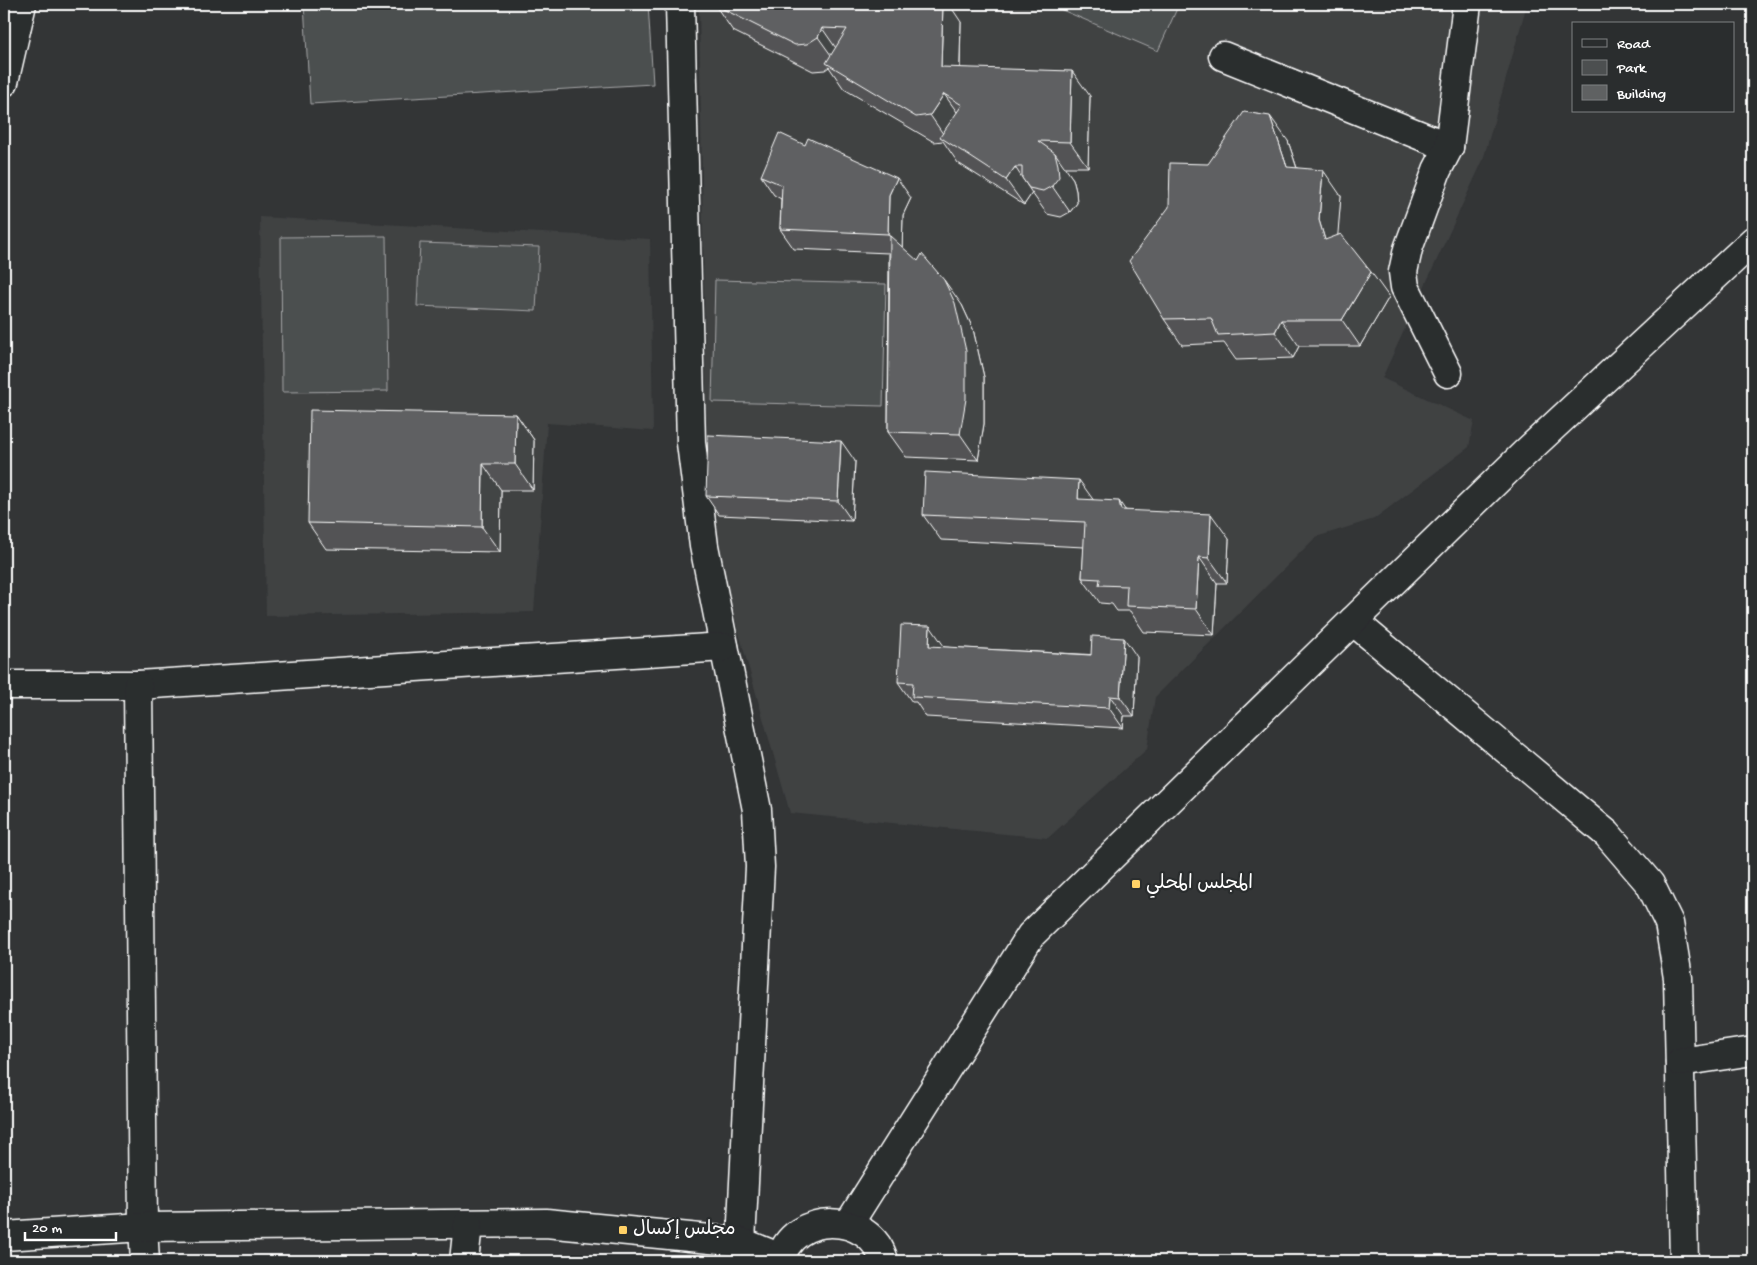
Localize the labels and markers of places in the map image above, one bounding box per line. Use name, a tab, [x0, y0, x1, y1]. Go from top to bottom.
place label: المجلس المحلي	[1146, 873, 1253, 898]
marker: المجلس المحلي	[1130, 878, 1142, 890]
place label: مجلس إكسال	[633, 1219, 736, 1242]
marker: مجلس إكسال	[617, 1224, 629, 1236]

